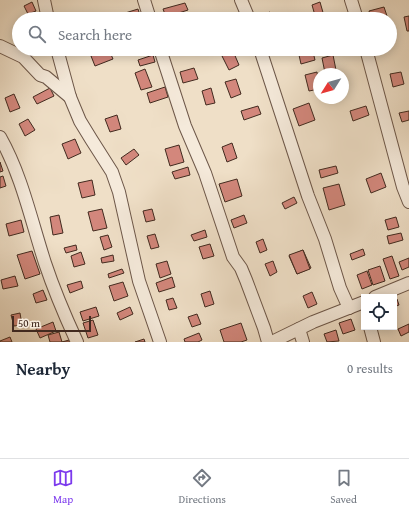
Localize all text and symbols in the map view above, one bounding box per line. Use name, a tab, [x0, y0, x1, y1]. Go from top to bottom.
search box	[12, 12, 397, 56]
icon: search	[26, 23, 48, 45]
text: Search here	[58, 24, 132, 45]
north arrow	[313, 68, 349, 104]
map controls	[361, 294, 397, 330]
button: locate	[361, 294, 397, 330]
scale bar	[12, 314, 91, 333]
text: 50 m	[18, 315, 40, 331]
text: Nearby	[16, 356, 70, 381]
text: 0 results	[347, 359, 393, 378]
tab: Map	[52, 467, 74, 507]
tab: Directions	[179, 467, 226, 507]
tab: Saved	[330, 467, 357, 507]

